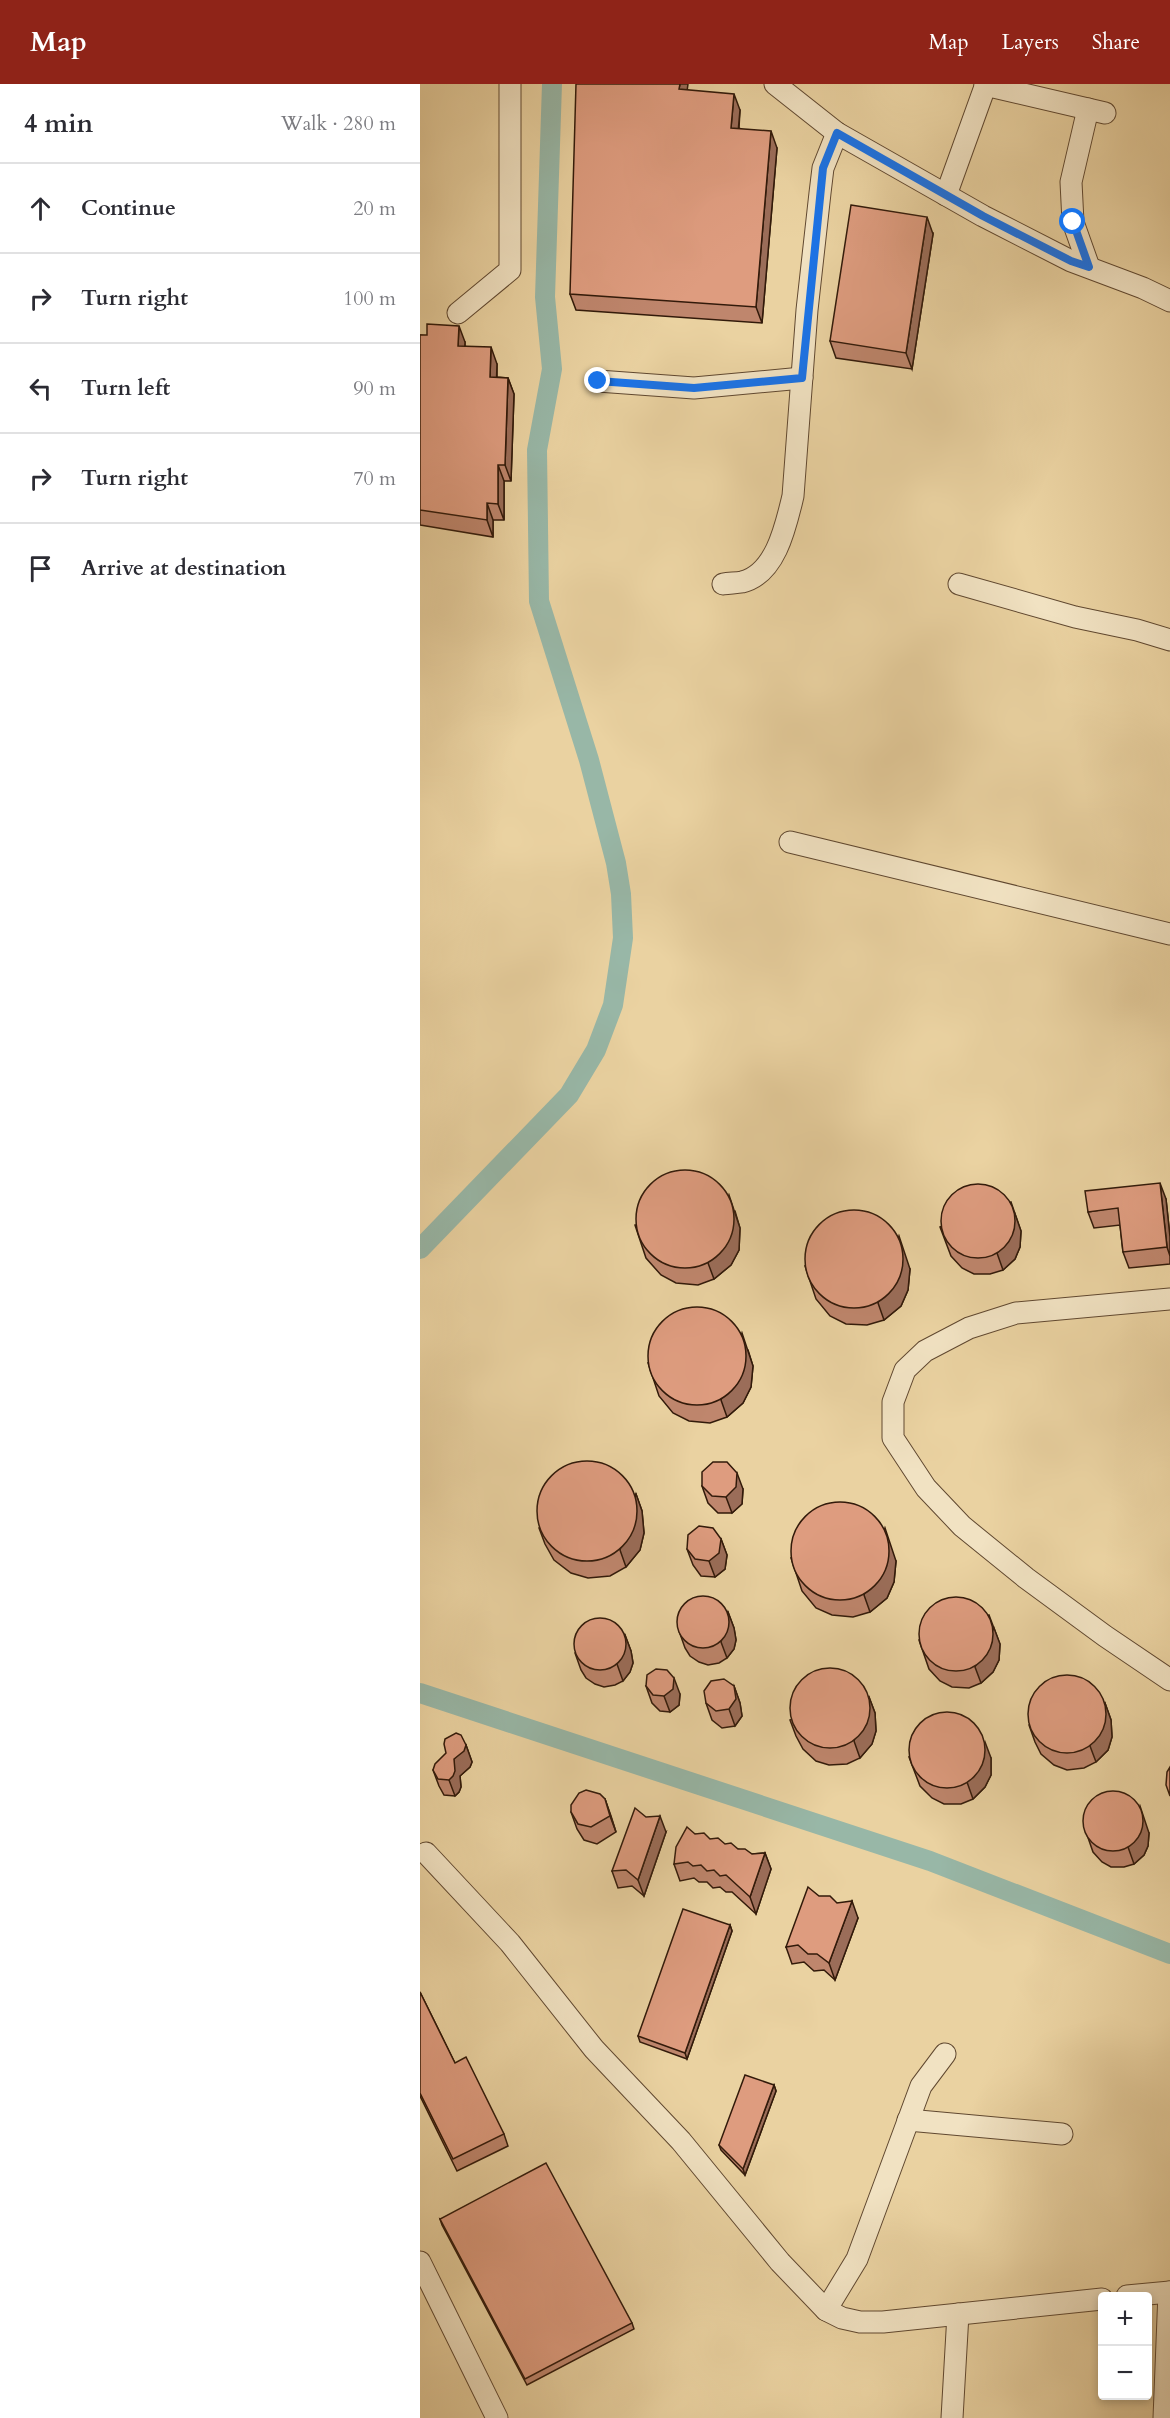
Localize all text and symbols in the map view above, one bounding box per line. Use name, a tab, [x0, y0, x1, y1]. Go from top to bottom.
text: Map	[30, 23, 87, 61]
text: Map	[929, 28, 969, 57]
text: Layers	[1002, 28, 1059, 57]
text: Share	[1092, 28, 1140, 57]
text: 4 min	[24, 106, 93, 141]
text: Walk · 280 m	[281, 110, 396, 137]
icon: ahead	[24, 192, 57, 225]
text: Continue	[81, 193, 176, 223]
text: 20 m	[353, 195, 396, 222]
route start	[1059, 208, 1085, 234]
icon: right	[24, 282, 57, 315]
text: Turn right	[81, 283, 188, 313]
text: 100 m	[343, 285, 396, 312]
route end	[584, 367, 610, 393]
icon: left	[24, 372, 57, 405]
text: Turn left	[81, 373, 170, 403]
text: 90 m	[353, 375, 396, 402]
icon: right	[24, 462, 57, 495]
text: Turn right	[81, 463, 188, 493]
text: 70 m	[353, 465, 396, 492]
icon: arrive	[24, 552, 57, 585]
text: Arrive at destination	[81, 553, 286, 583]
map controls	[1098, 2292, 1152, 2400]
button: +	[1098, 2292, 1152, 2346]
button: −	[1098, 2346, 1152, 2400]

